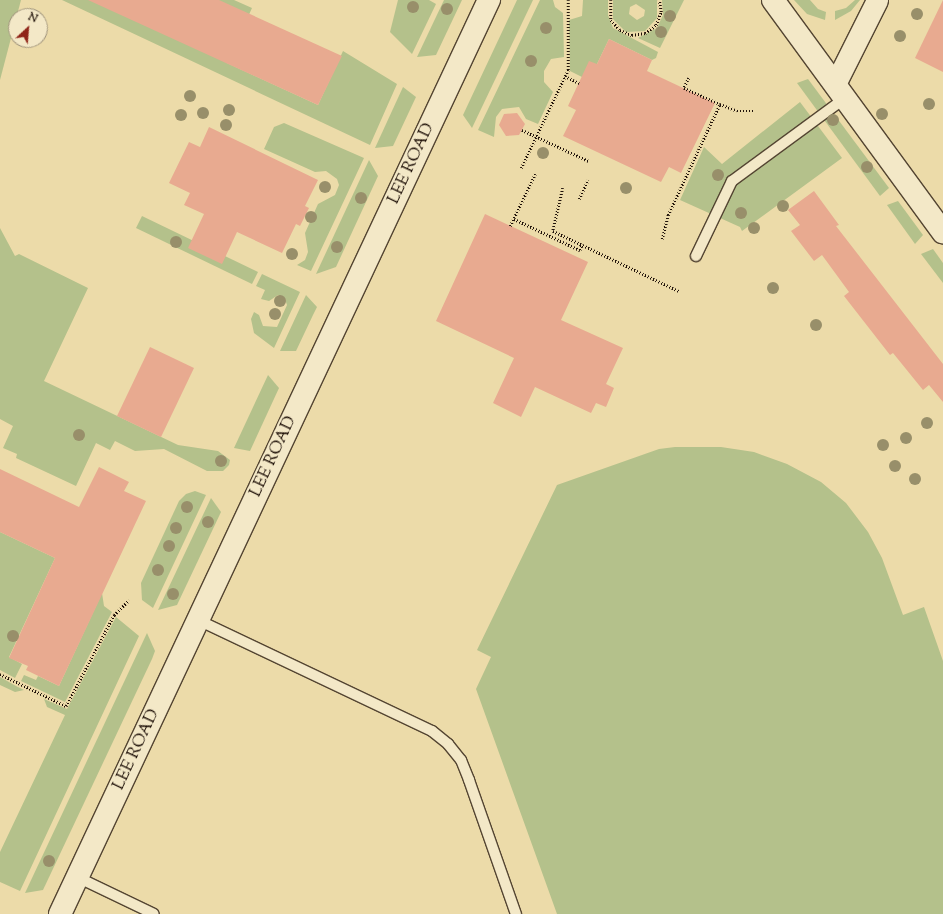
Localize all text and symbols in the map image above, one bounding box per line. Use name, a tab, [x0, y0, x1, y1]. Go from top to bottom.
north arrow	[8, 8, 48, 48]
text: N	[25, 9, 40, 27]
street label: LEE ROAD	[384, 120, 440, 208]
street label: LEE ROAD	[246, 413, 302, 501]
street label: LEE ROAD	[109, 706, 165, 794]

